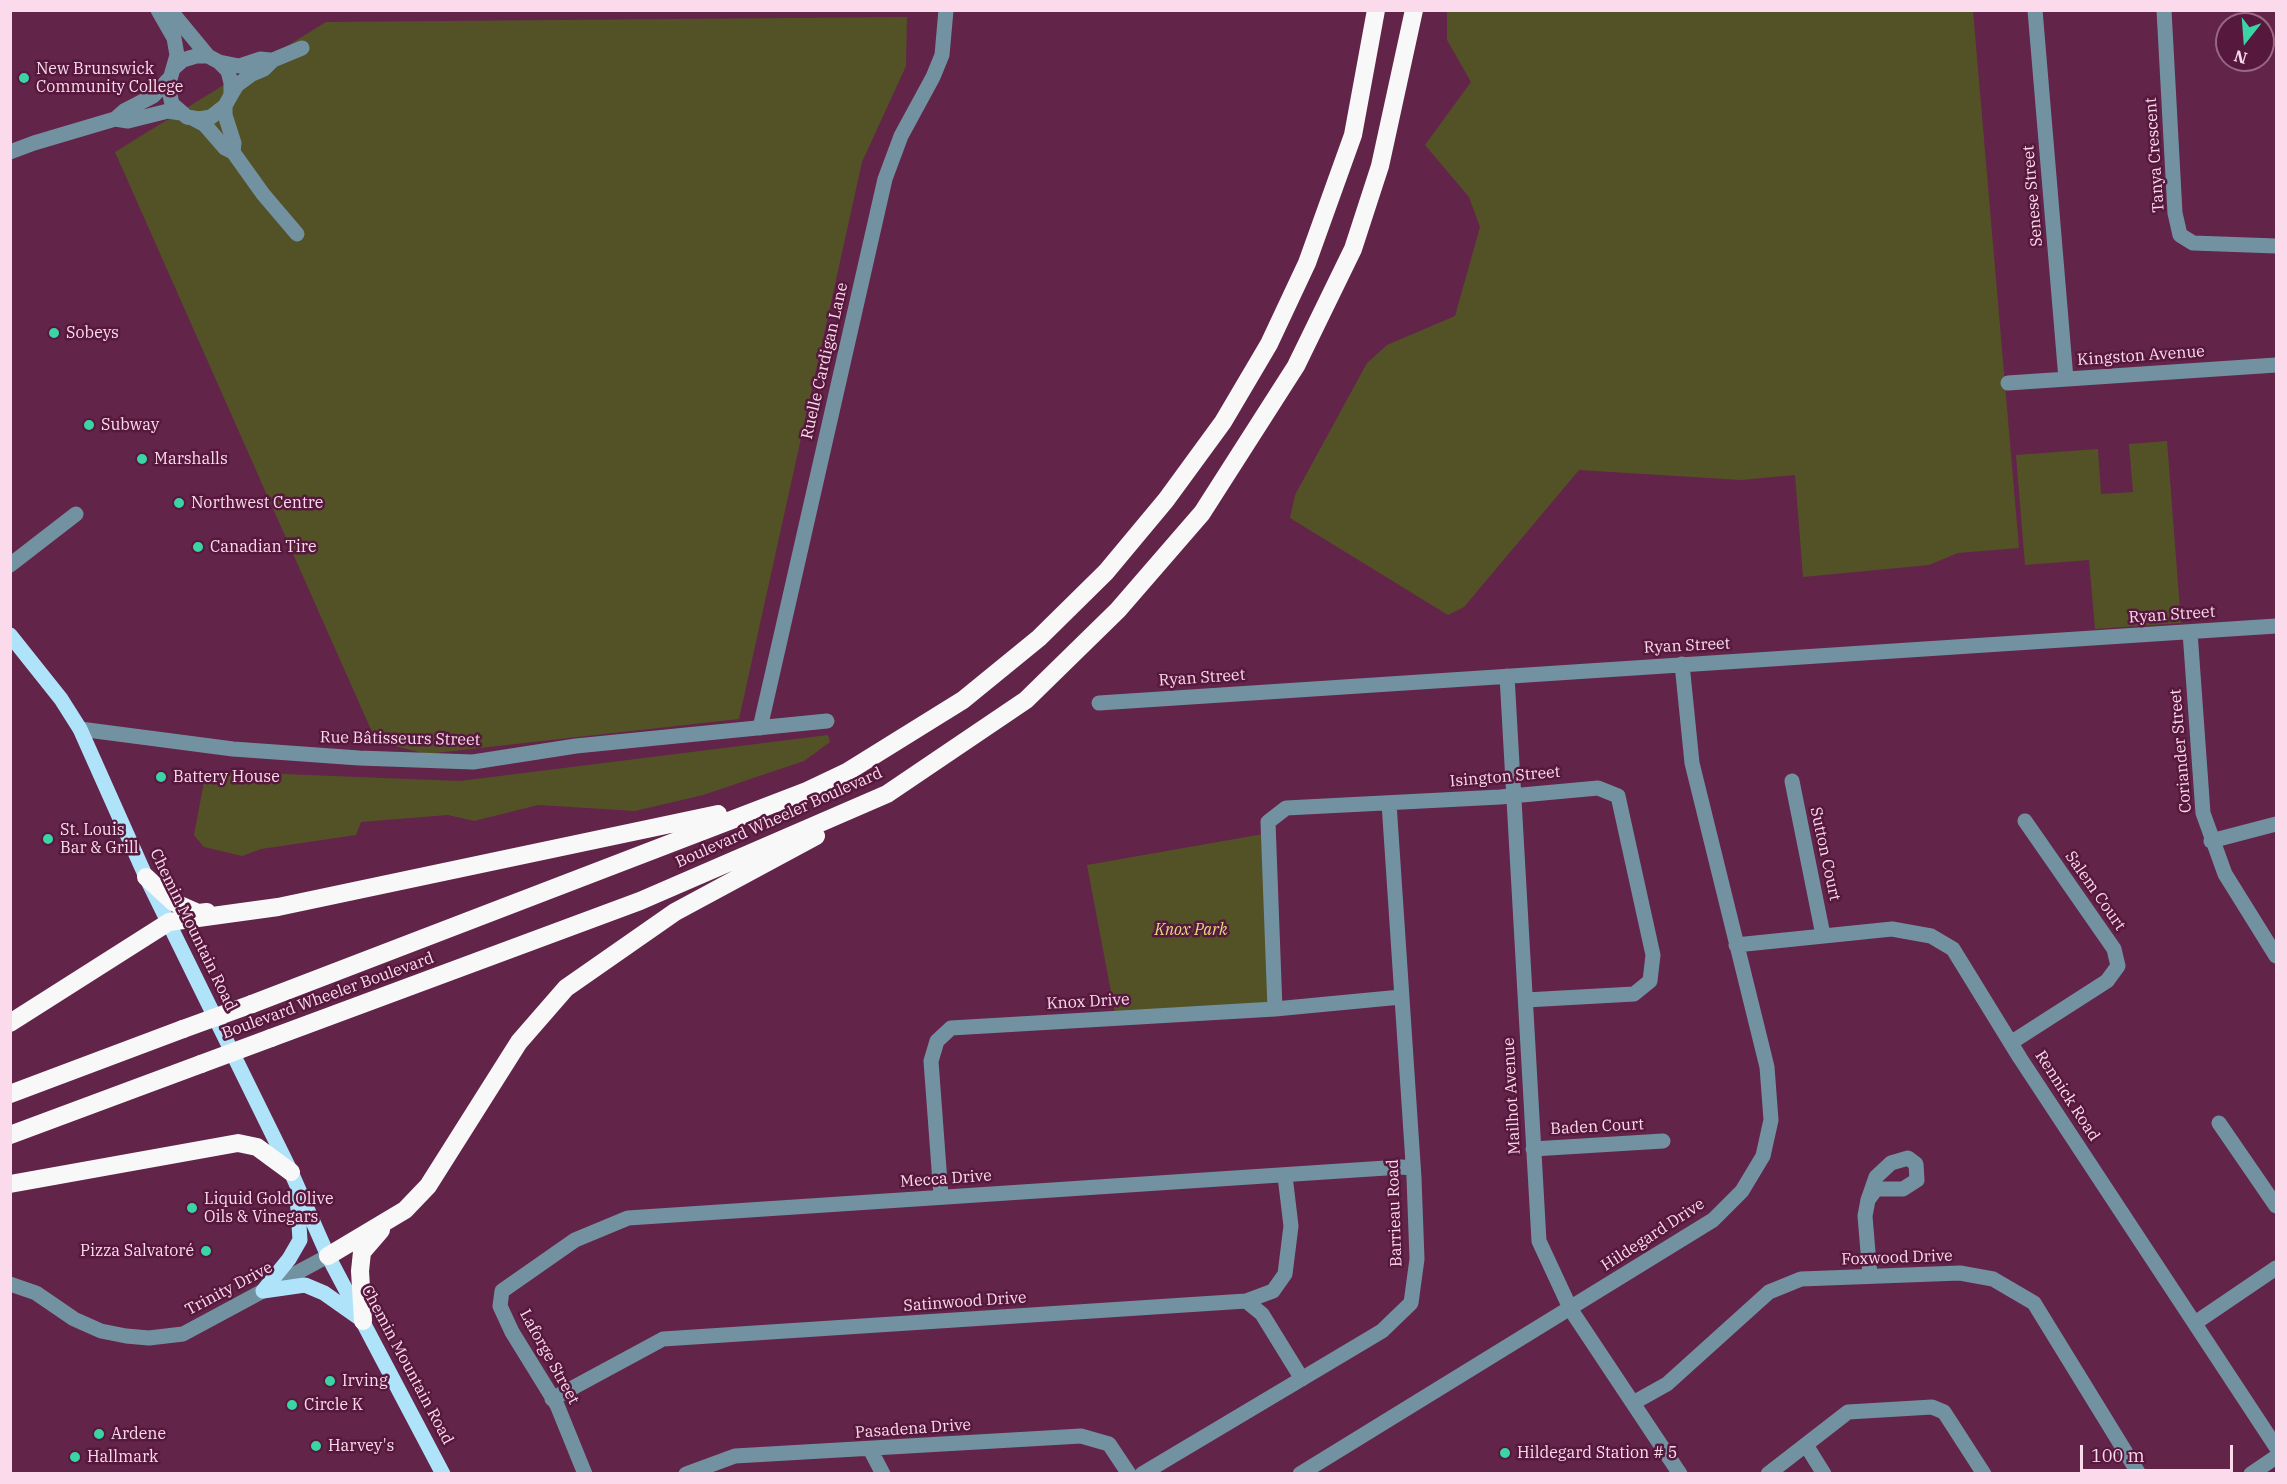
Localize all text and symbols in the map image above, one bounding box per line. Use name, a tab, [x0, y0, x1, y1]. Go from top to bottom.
north arrow	[2215, 12, 2275, 72]
text: N	[2231, 46, 2249, 69]
place label: New Brunswick Community College	[36, 59, 183, 97]
marker: New Brunswick Community College	[17, 71, 31, 85]
street label: Tanya Crescent	[2141, 97, 2169, 213]
street label: Senese Street	[2019, 144, 2047, 248]
street label: Ruelle Cardigan Lane	[798, 281, 852, 441]
place label: Sobeys	[66, 323, 119, 343]
marker: Sobeys	[47, 326, 61, 340]
street label: Kingston Avenue	[2077, 342, 2205, 370]
place label: Subway	[101, 415, 159, 435]
marker: Subway	[82, 418, 96, 432]
place label: Marshalls	[154, 449, 228, 469]
marker: Marshalls	[135, 452, 149, 466]
place label: Northwest Centre	[191, 493, 323, 513]
marker: Northwest Centre	[172, 496, 186, 510]
place label: Canadian Tire	[210, 537, 316, 557]
marker: Canadian Tire	[191, 540, 205, 554]
street label: Ryan Street	[2128, 602, 2216, 628]
street label: Ryan Street	[1643, 634, 1731, 658]
street label: Ryan Street	[1158, 665, 1246, 691]
street label: Coriander Street	[2166, 688, 2196, 814]
street label: Rue Bâtisseurs Street	[320, 728, 480, 750]
street label: Isington Street	[1449, 763, 1561, 791]
street label: Boulevard Wheeler Boulevard	[673, 764, 885, 872]
place label: Battery House	[173, 767, 280, 787]
marker: Battery House	[154, 770, 168, 784]
street label: Sutton Court	[1806, 805, 1844, 903]
place label: St. Louis Bar & Grill	[60, 820, 139, 858]
marker: St. Louis Bar & Grill	[41, 832, 55, 846]
street label: Chemin Mountain Road	[145, 846, 241, 1014]
street label: Salem Court	[2061, 848, 2129, 934]
park label: Knox Park	[1155, 920, 1227, 940]
street label: Boulevard Wheeler Boulevard	[219, 949, 437, 1043]
street label: Knox Drive	[1046, 990, 1130, 1014]
street label: Mailhot Avenue	[1499, 1037, 1525, 1155]
street label: Rennick Road	[2031, 1047, 2103, 1145]
street label: Baden Court	[1550, 1115, 1644, 1139]
street label: Barrieau Road	[1384, 1159, 1406, 1267]
street label: Mecca Drive	[900, 1166, 992, 1192]
place label: Liquid Gold Olive Oils & Vinegars	[204, 1189, 334, 1227]
street label: Hildegard Drive	[1598, 1195, 1708, 1275]
marker: Liquid Gold Olive Oils & Vinegars	[185, 1201, 199, 1215]
place label: Pizza Salvatoré	[80, 1241, 194, 1261]
marker: Pizza Salvatoré	[199, 1244, 213, 1258]
street label: Foxwood Drive	[1841, 1246, 1953, 1270]
street label: Trinity Drive	[182, 1258, 276, 1320]
street label: Chemin Mountain Road	[357, 1282, 457, 1448]
street label: Satinwood Drive	[903, 1288, 1027, 1316]
street label: Laforge Street	[515, 1306, 583, 1408]
place label: Irving	[342, 1371, 388, 1391]
marker: Irving	[323, 1374, 337, 1388]
place label: Circle K	[304, 1395, 363, 1415]
marker: Circle K	[285, 1398, 299, 1412]
street label: Pasadena Drive	[854, 1415, 972, 1443]
place label: Ardene	[111, 1424, 166, 1444]
marker: Ardene	[92, 1427, 106, 1441]
scale bar	[2083, 1433, 2236, 1471]
place label: Harvey's	[328, 1436, 394, 1456]
marker: Harvey's	[309, 1439, 323, 1453]
place label: Hildegard Station # 5	[1517, 1443, 1677, 1463]
text: 100 m	[2091, 1444, 2145, 1467]
marker: Hildegard Station # 5	[1498, 1446, 1512, 1460]
place label: Hallmark	[87, 1447, 158, 1467]
marker: Hallmark	[68, 1450, 82, 1464]

